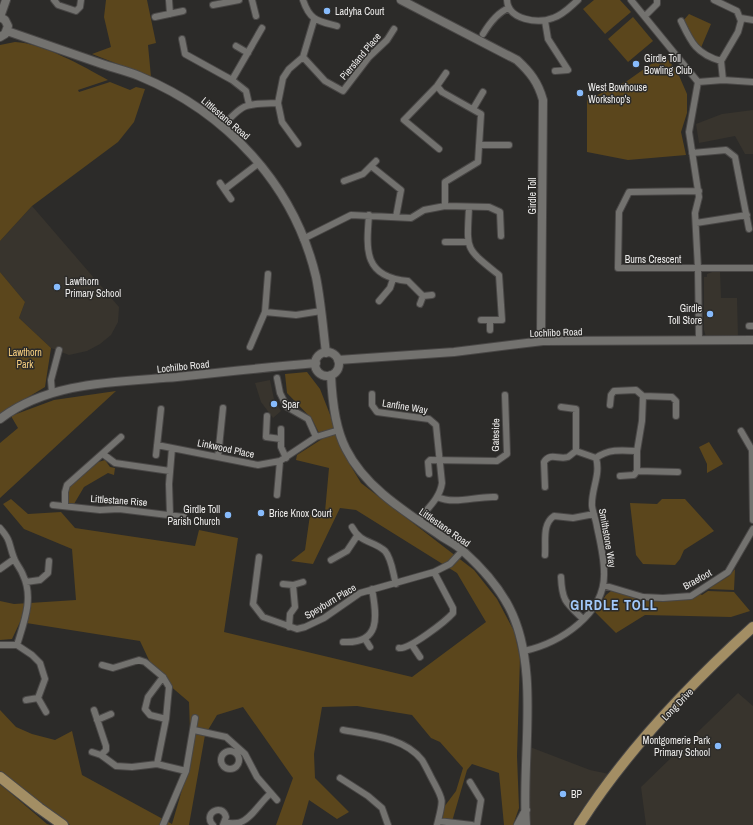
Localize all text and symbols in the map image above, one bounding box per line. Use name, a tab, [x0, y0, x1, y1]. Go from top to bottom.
place label: Ladyha Court	[335, 5, 385, 18]
marker: Ladyha Court	[322, 6, 332, 16]
street label: Piersland Place	[337, 30, 384, 82]
place label: Girdle Toll Bowling Club	[644, 52, 693, 77]
marker: Girdle Toll Bowling Club	[631, 59, 641, 69]
place label: West Bowhouse Workshop's	[588, 81, 648, 106]
marker: West Bowhouse Workshop's	[575, 88, 585, 98]
street label: Littlestane Road	[199, 94, 253, 143]
street label: Girdle Toll	[526, 177, 539, 214]
street label: Burns Crescent	[625, 253, 682, 266]
place label: Lawthorn Primary School	[65, 275, 121, 300]
marker: Lawthorn Primary School	[52, 282, 62, 292]
place label: Girdle Toll Store	[668, 302, 702, 327]
marker: Girdle Toll Store	[705, 309, 715, 319]
street label: Lochlibo Road	[529, 325, 583, 340]
park label: Lawthorn Park	[8, 346, 42, 371]
street label: Lochilbo Road	[156, 357, 210, 376]
street label: Lanfine Way	[381, 396, 429, 417]
place label: Spar	[282, 398, 300, 411]
marker: Spar	[269, 399, 279, 409]
street label: Gateside	[489, 418, 502, 452]
street label: Linkwood Place	[196, 436, 256, 461]
street label: Littlestane Rise	[90, 492, 148, 509]
place label: Girdle Toll Parish Church	[168, 503, 220, 528]
street label: Littlestane Road	[417, 505, 473, 550]
place label: Brice Knox Court	[269, 507, 332, 520]
street label: Smithstone Way	[596, 507, 619, 570]
marker: Brice Knox Court	[256, 508, 266, 518]
marker: Girdle Toll Parish Church	[223, 510, 233, 520]
street label: Braefoot	[681, 566, 715, 593]
street label: Speyburn Place	[302, 581, 359, 622]
district label: GIRDLE TOLL	[570, 596, 658, 614]
street label: Long Drive	[659, 685, 696, 723]
place label: Montgomerie Park Primary School	[643, 734, 711, 759]
marker: Montgomerie Park Primary School	[713, 741, 723, 751]
place label: BP	[571, 788, 582, 801]
marker: BP	[558, 789, 568, 799]

